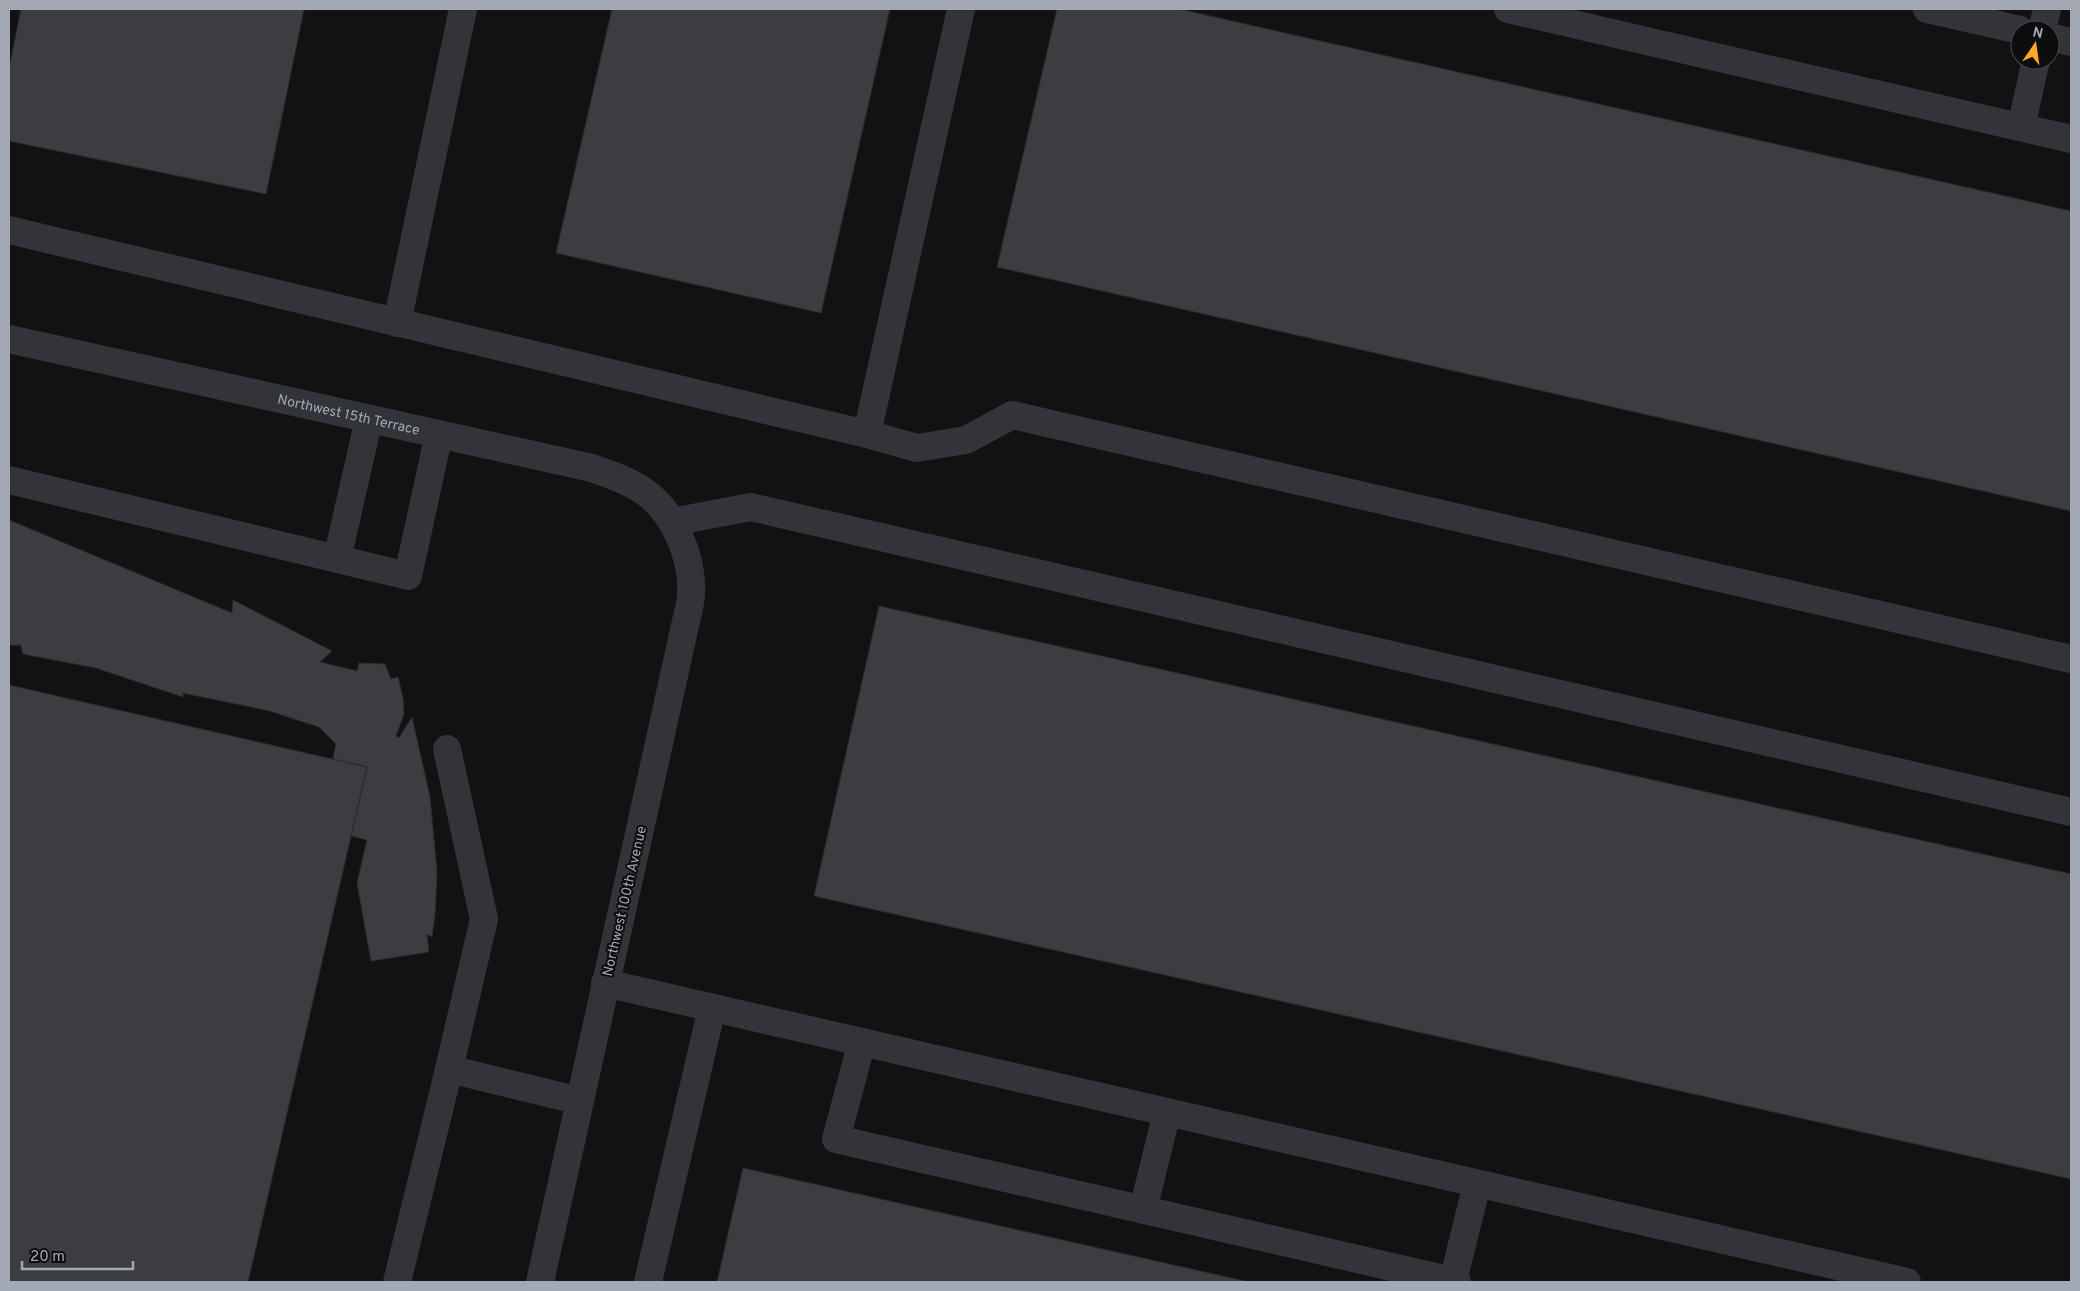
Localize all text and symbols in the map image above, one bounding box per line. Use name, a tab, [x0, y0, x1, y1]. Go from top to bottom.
north arrow	[2010, 20, 2060, 70]
text: N	[2031, 24, 2044, 43]
street label: Northwest 15th Terrace	[276, 392, 421, 440]
street label: Northwest 100th Avenue	[600, 824, 651, 978]
scale bar	[22, 1238, 134, 1270]
text: 20 m	[30, 1248, 65, 1267]

